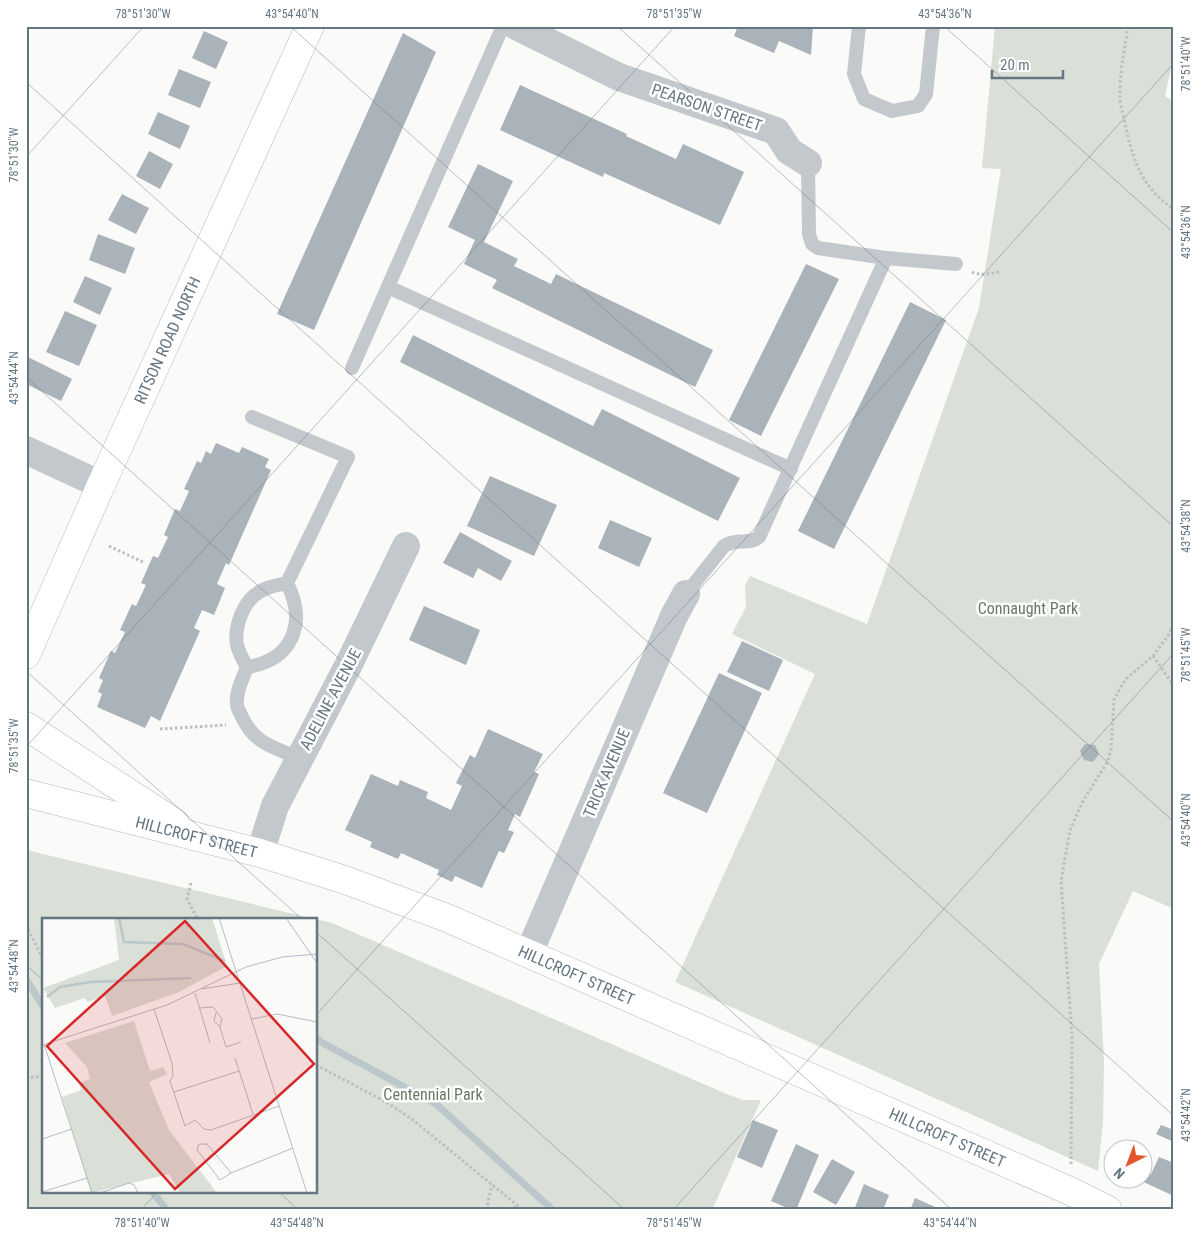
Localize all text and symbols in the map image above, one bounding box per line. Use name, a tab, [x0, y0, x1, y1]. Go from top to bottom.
text: 78°51'30"W	[115, 7, 171, 21]
text: 43°54'40"N	[265, 7, 319, 21]
text: 78°51'35"W	[646, 7, 702, 21]
text: 43°54'36"N	[918, 7, 972, 21]
text: 78°51'40"W	[1179, 36, 1193, 92]
scale bar	[992, 48, 1064, 80]
text: 20 m	[1000, 56, 1030, 74]
street label: PEARSON STREET	[649, 80, 765, 135]
text: 78°51'30"W	[7, 127, 21, 183]
text: 43°54'36"N	[1179, 205, 1193, 259]
street label: RITSON ROAD NORTH	[130, 274, 205, 407]
text: 43°54'44"N	[7, 351, 21, 405]
text: 43°54'38"N	[1179, 499, 1193, 553]
park label: Connaught Park	[978, 599, 1079, 618]
text: 78°51'45"W	[1179, 627, 1193, 683]
street label: ADELINE AVENUE	[296, 645, 365, 753]
text: 78°51'35"W	[7, 718, 21, 774]
street label: TRICK AVENUE	[579, 726, 634, 820]
text: 43°54'40"N	[1179, 793, 1193, 847]
street label: HILLCROFT STREET	[134, 812, 259, 862]
inset map	[42, 918, 318, 1194]
text: 43°54'48"N	[7, 939, 21, 993]
street label: HILLCROFT STREET	[515, 941, 637, 1009]
park label: Centennial Park	[383, 1085, 483, 1104]
text: 43°54'42"N	[1179, 1088, 1193, 1142]
street label: HILLCROFT STREET	[886, 1104, 1008, 1172]
north arrow	[1102, 1138, 1152, 1188]
text: N	[1111, 1165, 1128, 1182]
text: 78°51'40"W	[114, 1216, 170, 1230]
text: 43°54'48"N	[270, 1216, 324, 1230]
text: 78°51'45"W	[646, 1216, 702, 1230]
text: 43°54'44"N	[923, 1216, 977, 1230]

